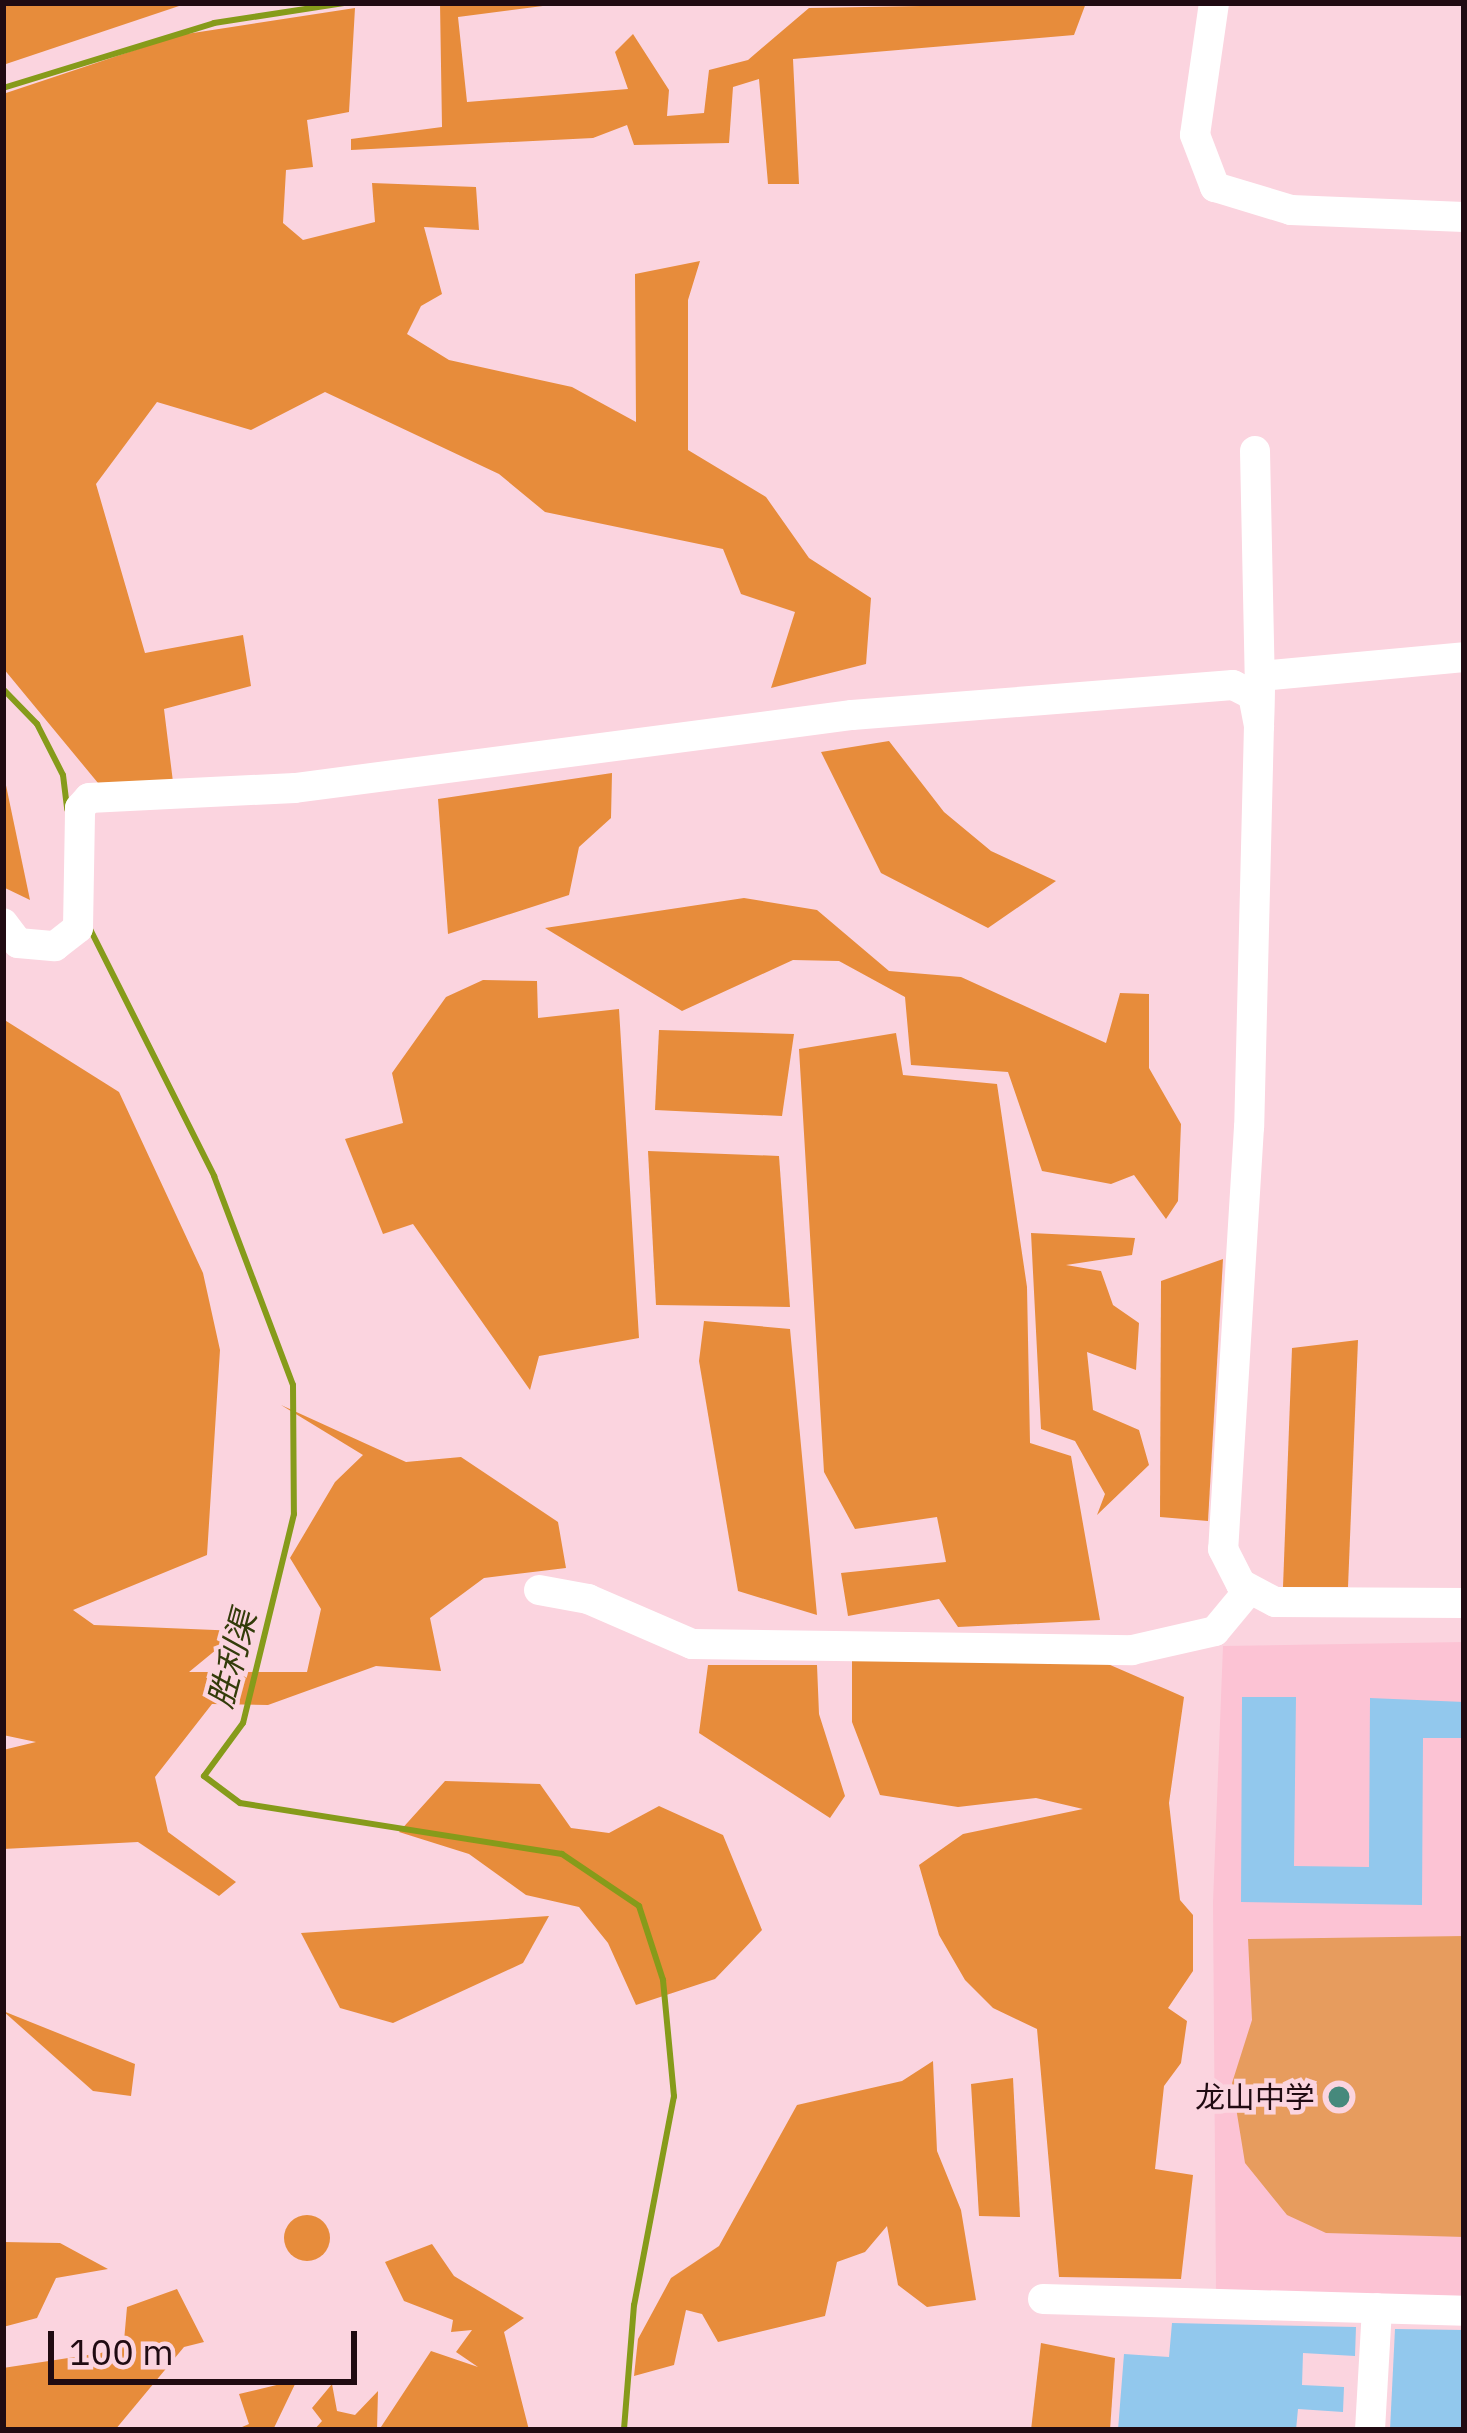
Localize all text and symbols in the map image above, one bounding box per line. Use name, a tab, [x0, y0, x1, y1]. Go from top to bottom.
water label: 胜利渠	[200, 1606, 264, 1712]
place label: 龙山中学	[1195, 2079, 1315, 2115]
marker: 龙山中学	[1326, 2084, 1352, 2110]
scale bar	[54, 2307, 363, 2381]
text: 100 m	[69, 2328, 174, 2375]

